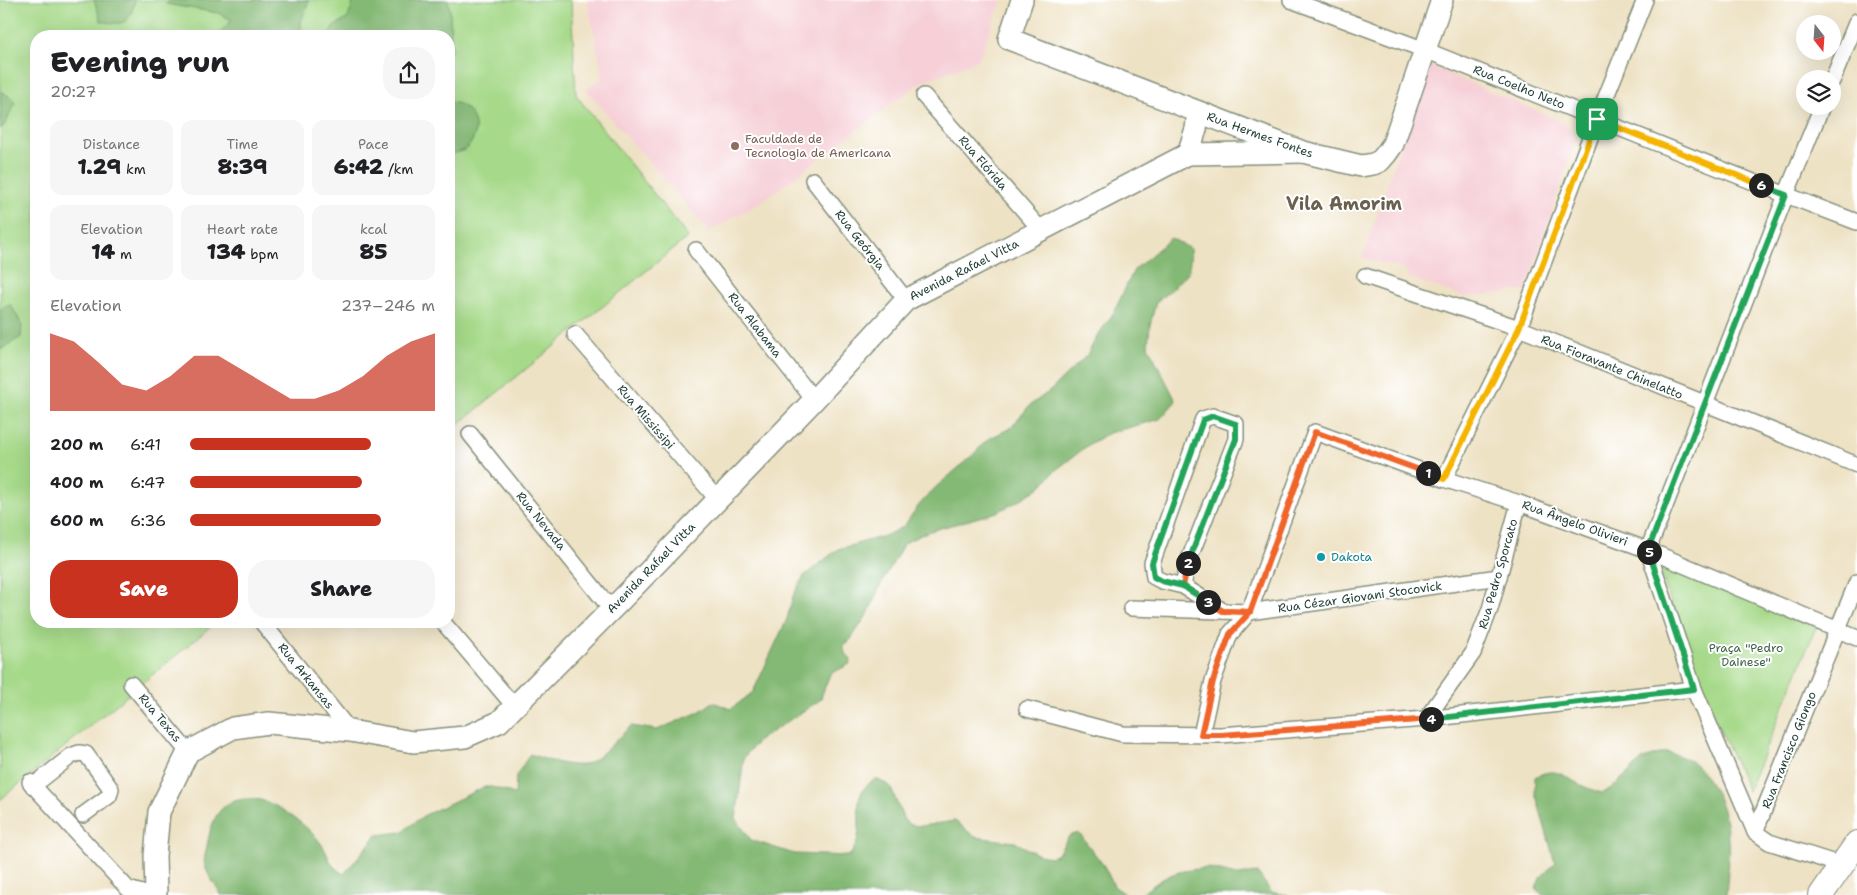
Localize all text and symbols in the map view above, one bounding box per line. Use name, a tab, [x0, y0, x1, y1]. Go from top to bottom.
north arrow	[1796, 15, 1841, 60]
map controls	[1796, 15, 1841, 115]
text: Evening run	[50, 43, 229, 81]
button: share	[383, 47, 435, 99]
street label: Rua Coelho Neto	[1471, 61, 1567, 113]
button: layers	[1796, 70, 1841, 115]
text: 20:27	[50, 81, 96, 102]
pin	[1576, 98, 1618, 140]
icon: arrive	[1583, 105, 1611, 133]
street label: Rua Hermes Fontes	[1205, 108, 1315, 162]
place label: Faculdade de Tecnologia de Americana	[745, 131, 892, 161]
street label: Rua Flórida	[955, 132, 1011, 194]
text: Distance	[83, 135, 140, 153]
text: Time	[226, 135, 259, 153]
text: Pace	[358, 135, 389, 153]
marker: Faculdade de Tecnologia de Americana	[729, 140, 741, 152]
text: 1.29	[77, 153, 121, 181]
text: 8:39	[217, 153, 268, 181]
text: 6:42	[334, 153, 383, 181]
text: km	[121, 160, 146, 178]
text: /km	[383, 160, 413, 178]
pin: 6	[1748, 172, 1774, 198]
text: 6	[1757, 176, 1766, 194]
district label: Vila Amorim	[1286, 192, 1403, 216]
street label: Rua Geórgia	[831, 207, 889, 274]
text: Elevation	[80, 220, 143, 238]
text: Heart rate	[207, 220, 278, 238]
text: kcal	[360, 220, 387, 238]
street label: Avenida Rafael Vitta	[907, 235, 1022, 305]
text: 14	[91, 238, 115, 266]
text: 134	[207, 238, 246, 266]
text: 85	[359, 238, 388, 266]
text: m	[115, 245, 132, 263]
text: bpm	[246, 245, 278, 263]
street label: Rua Alabama	[725, 289, 786, 361]
text: Elevation	[50, 295, 122, 316]
text: 237–246 m	[341, 295, 435, 316]
street label: Rua Fioravante Chinelatto	[1539, 331, 1685, 403]
street label: Rua Mississipi	[614, 381, 678, 453]
text: 200 m	[50, 434, 103, 455]
text: 6:41	[130, 434, 161, 455]
pin: 1	[1416, 460, 1440, 486]
text: 1	[1425, 464, 1432, 482]
text: 400 m	[50, 472, 104, 493]
text: 6:47	[130, 472, 165, 493]
street label: Rua Nevada	[513, 489, 570, 554]
street label: Rua Ângelo Olivieri	[1520, 496, 1630, 550]
text: 600 m	[50, 510, 104, 531]
text: 6:36	[130, 510, 166, 531]
street label: Rua Pedro Sporcato	[1475, 517, 1521, 631]
street label: Avenida Rafael Vitta	[603, 519, 699, 617]
pin: 5	[1636, 540, 1662, 564]
text: 5	[1645, 543, 1654, 561]
place label: Dakota	[1331, 549, 1373, 565]
pin: 2	[1176, 550, 1200, 576]
marker: Dakota	[1315, 551, 1327, 563]
text: 2	[1184, 554, 1193, 572]
button: Save	[50, 560, 238, 618]
button: Share	[248, 560, 435, 618]
street label: Rua Cézar Giovani Stocovick	[1277, 578, 1443, 616]
pin: 3	[1196, 590, 1220, 614]
text: 3	[1204, 593, 1213, 611]
street label: Rua Arkansas	[274, 640, 338, 712]
park label: Praça "Pedro Dainese"	[1709, 640, 1783, 670]
street label: Rua Francisco Giongo	[1758, 689, 1820, 811]
street label: Rua Texas	[135, 690, 185, 746]
pin: 4	[1418, 706, 1444, 732]
text: 4	[1427, 710, 1436, 728]

